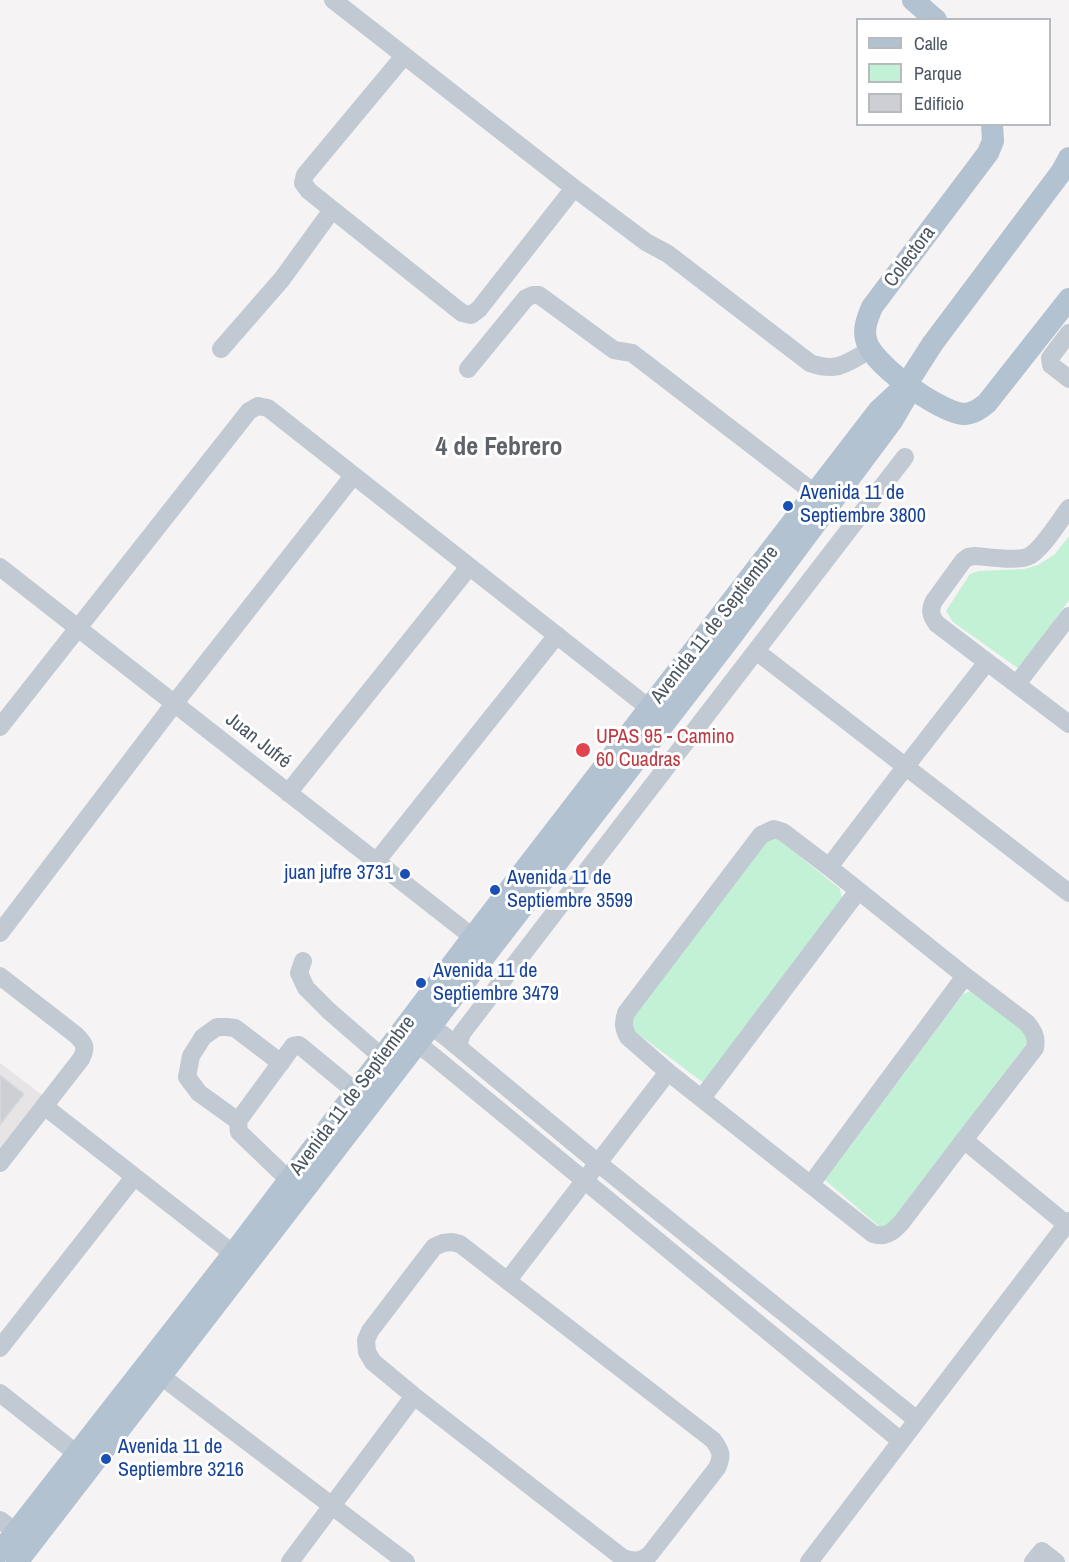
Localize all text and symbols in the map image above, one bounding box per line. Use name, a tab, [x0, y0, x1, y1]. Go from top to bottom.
legend	[856, 18, 1051, 126]
text: Calle	[914, 31, 948, 56]
text: Parque	[914, 61, 962, 86]
text: Edificio	[914, 91, 964, 116]
street label: Colectora	[879, 222, 941, 292]
district label: 4 de Febrero	[436, 432, 562, 464]
place label: Avenida 11 de Septiembre 3800	[800, 482, 926, 529]
marker: Avenida 11 de Septiembre 3800	[781, 499, 795, 513]
street label: Avenida 11 de Septiembre	[646, 541, 784, 709]
street label: Juan Jufré	[220, 708, 296, 774]
place label: UPAS 95 - Camino 60 Cuadras	[596, 726, 734, 773]
marker: UPAS 95 - Camino 60 Cuadras	[574, 741, 592, 759]
place label: juan jufre 3731	[285, 862, 393, 886]
marker: juan jufre 3731	[398, 867, 412, 881]
place label: Avenida 11 de Septiembre 3599	[507, 867, 633, 914]
marker: Avenida 11 de Septiembre 3599	[488, 883, 502, 897]
place label: Avenida 11 de Septiembre 3479	[433, 960, 559, 1007]
marker: Avenida 11 de Septiembre 3479	[414, 976, 428, 990]
street label: Avenida 11 de Septiembre	[285, 1011, 421, 1181]
place label: Avenida 11 de Septiembre 3216	[118, 1436, 244, 1483]
marker: Avenida 11 de Septiembre 3216	[99, 1452, 113, 1466]

